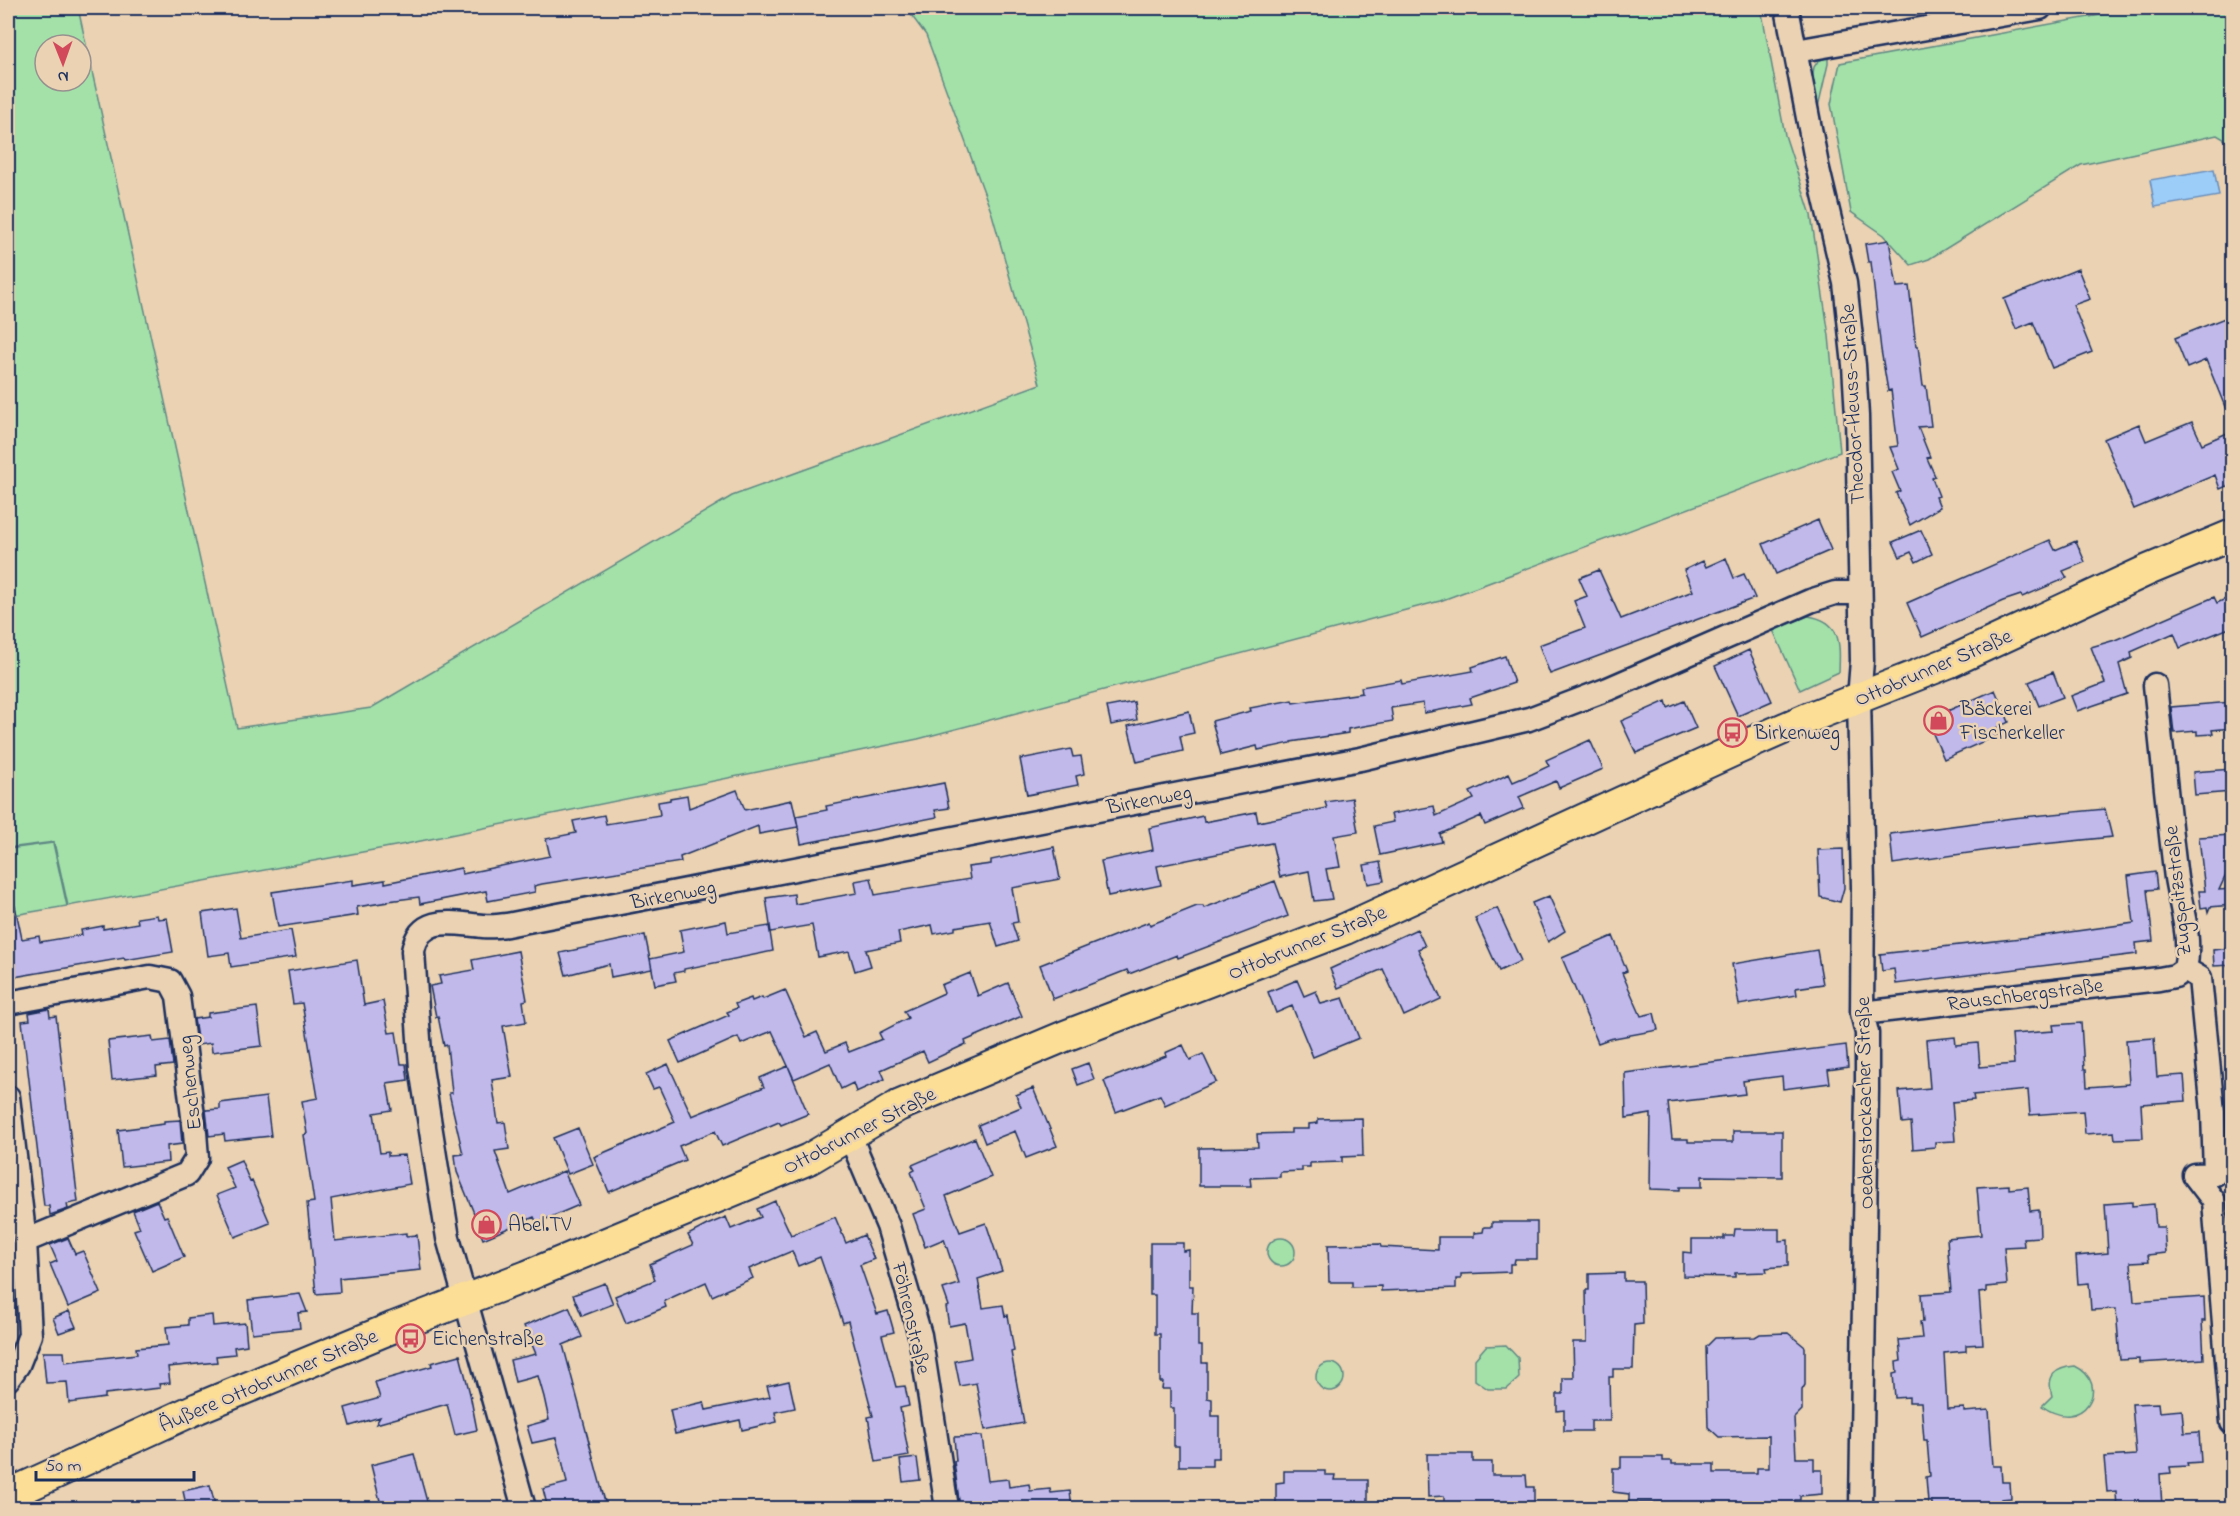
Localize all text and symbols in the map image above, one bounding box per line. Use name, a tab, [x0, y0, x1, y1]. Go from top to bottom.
north arrow	[33, 33, 93, 93]
text: N	[57, 64, 69, 88]
street label: Theodor-Heuss-Straße	[1834, 302, 1874, 505]
street label: Ottobrunner Straße	[1850, 622, 2018, 716]
place label: Bäckerei Fischerkeller	[1959, 695, 2065, 749]
shop icon: Bäckerei Fischerkeller	[1923, 704, 1955, 736]
bus stop icon: Birkenweg	[1717, 716, 1749, 748]
place label: Birkenweg	[1753, 719, 1840, 751]
street label: Birkenweg	[1103, 778, 1195, 826]
street label: Zugspitzstraße	[2157, 823, 2203, 958]
street label: Birkenweg	[627, 873, 719, 921]
street label: Ottobrunner Straße	[1224, 898, 1392, 989]
street label: Rauschbergstraße	[1945, 971, 2106, 1022]
street label: Oedenstockacher Straße	[1849, 996, 1883, 1209]
street label: Eschenweg	[171, 1034, 213, 1132]
street label: Ottobrunner Straße	[778, 1080, 942, 1183]
shop icon: Abel.TV	[471, 1208, 503, 1240]
place label: Abel.TV	[508, 1211, 571, 1241]
street label: Föhrenstraße	[882, 1258, 938, 1378]
street label: Äußere Ottobrunner Straße	[155, 1322, 383, 1442]
bus stop icon: Eichenstraße	[395, 1322, 427, 1354]
place label: Eichenstraße	[432, 1325, 544, 1355]
scale bar	[36, 1444, 194, 1482]
text: 50 m	[45, 1454, 82, 1480]

